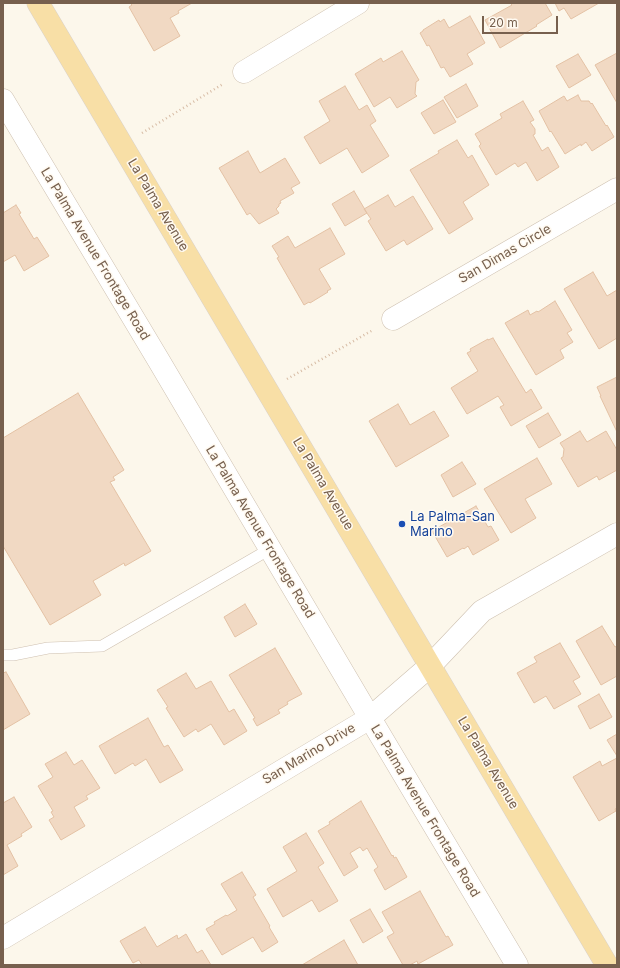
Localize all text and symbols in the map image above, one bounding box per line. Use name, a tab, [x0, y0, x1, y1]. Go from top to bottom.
scale bar	[484, 8, 560, 34]
text: 20 m	[489, 15, 518, 30]
street label: La Palma Avenue	[124, 156, 192, 254]
street label: La Palma Avenue Frontage Road	[37, 165, 153, 343]
street label: San Dimas Circle	[456, 221, 554, 287]
street label: La Palma Avenue	[289, 435, 357, 533]
street label: La Palma Avenue Frontage Road	[202, 443, 318, 621]
place label: La Palma-San Marino	[410, 509, 495, 540]
marker: La Palma-San Marino	[397, 519, 407, 529]
street label: La Palma Avenue	[454, 714, 522, 812]
street label: San Marino Drive	[260, 720, 358, 788]
street label: La Palma Avenue Frontage Road	[367, 722, 483, 900]

